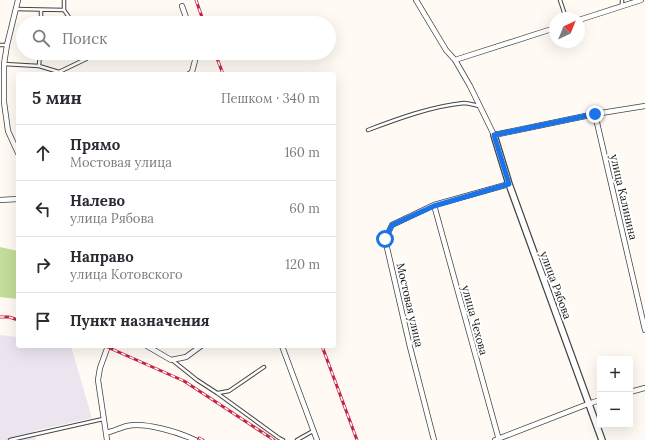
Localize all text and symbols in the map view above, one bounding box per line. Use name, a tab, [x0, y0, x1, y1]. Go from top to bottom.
north arrow	[549, 12, 585, 48]
search box	[16, 16, 336, 60]
icon: search	[30, 27, 52, 49]
text: Поиск	[62, 29, 107, 48]
text: 5 мин	[32, 87, 82, 109]
text: Пешком · 340 m	[221, 90, 320, 107]
route end	[586, 105, 604, 123]
text: Прямо	[70, 135, 120, 154]
icon: ahead	[32, 142, 54, 164]
text: 160 m	[285, 144, 320, 161]
street label: улица Калинина	[607, 153, 641, 241]
text: Мостовая улица	[70, 154, 172, 171]
text: Налево	[70, 191, 125, 210]
icon: left	[32, 198, 54, 220]
text: 60 m	[289, 200, 320, 217]
text: улица Рябова	[70, 210, 154, 227]
route start	[376, 230, 394, 248]
text: Направо	[70, 247, 134, 266]
street label: улица Рябова	[537, 249, 575, 321]
icon: right	[32, 254, 54, 276]
text: 120 m	[285, 256, 320, 273]
street label: Мостовая улица	[393, 261, 427, 349]
text: улица Котовского	[70, 266, 183, 283]
street label: улица Чехова	[459, 284, 491, 357]
icon: arrive	[32, 310, 54, 332]
text: Пункт назначения	[70, 311, 210, 330]
map controls	[597, 356, 633, 428]
button: +	[597, 356, 633, 392]
button: −	[597, 392, 633, 428]

